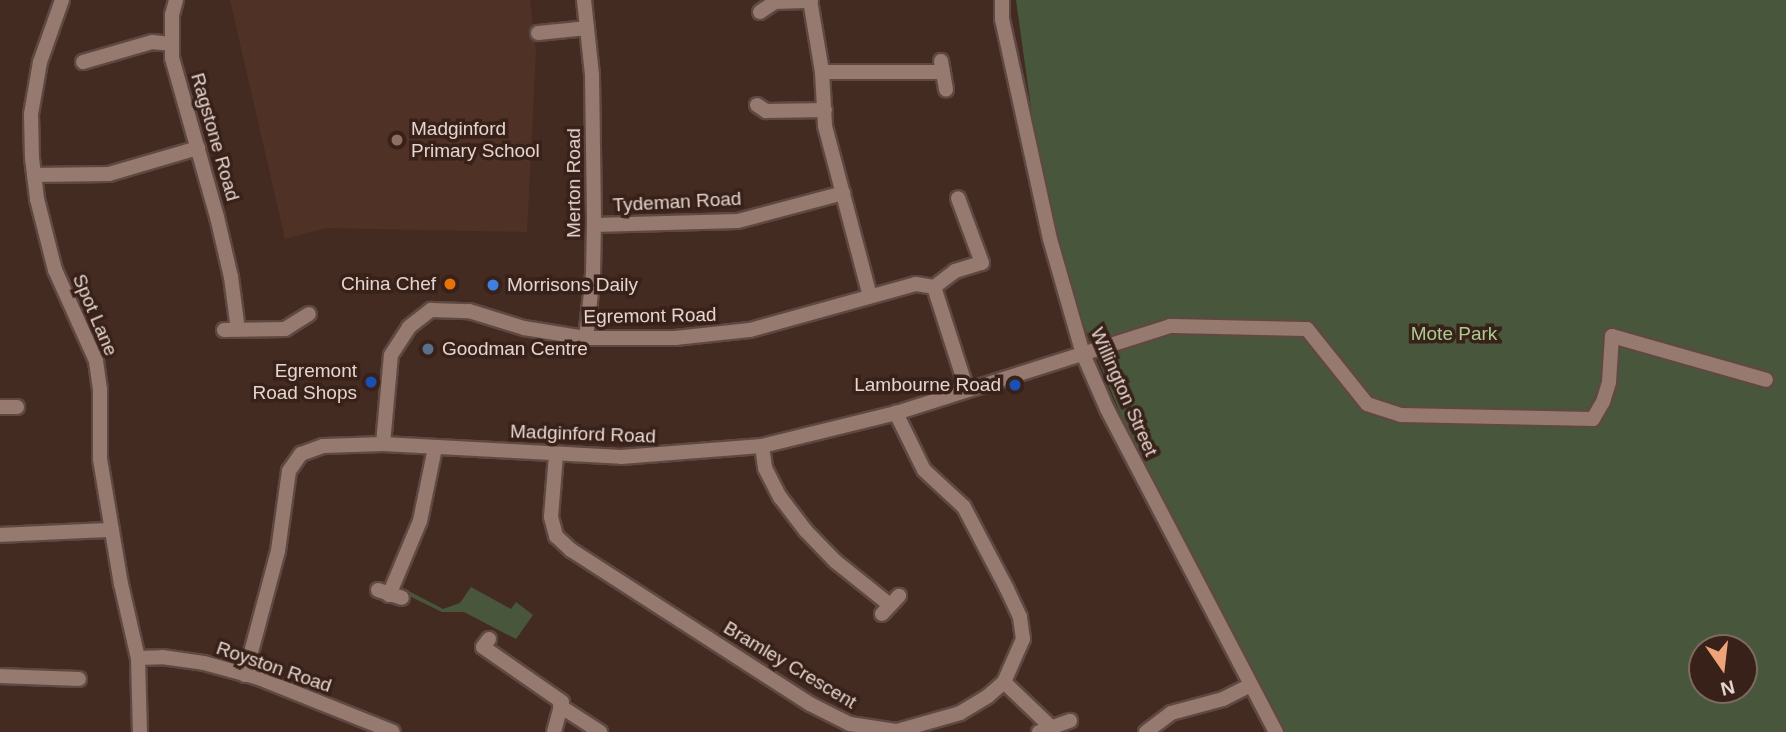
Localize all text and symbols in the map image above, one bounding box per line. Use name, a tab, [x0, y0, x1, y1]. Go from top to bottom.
street label: Ragstone Road	[186, 70, 244, 204]
place label: Madginford Primary School	[411, 118, 540, 162]
street label: Merton Road	[563, 128, 585, 238]
marker: Madginford Primary School	[389, 132, 405, 148]
street label: Tydeman Road	[612, 187, 742, 217]
street label: Spot Lane	[68, 271, 122, 359]
place label: China Chef	[341, 273, 436, 295]
place label: Morrisons Daily	[507, 274, 638, 296]
marker: China Chef	[442, 276, 458, 292]
marker: Morrisons Daily	[485, 277, 501, 293]
street label: Egremont Road	[583, 303, 717, 329]
park label: Mote Park	[1411, 323, 1497, 345]
street label: Willington Street	[1085, 324, 1163, 460]
place label: Goodman Centre	[442, 338, 588, 360]
marker: Goodman Centre	[420, 341, 436, 357]
place label: Egremont Road Shops	[252, 360, 357, 404]
marker: Egremont Road Shops	[363, 374, 379, 390]
place label: Lambourne Road	[854, 374, 1001, 396]
marker: Lambourne Road	[1007, 377, 1023, 393]
street label: Madginford Road	[510, 420, 656, 448]
street label: Bramley Crescent	[719, 616, 861, 714]
north arrow	[1688, 634, 1758, 704]
street label: Royston Road	[213, 637, 335, 697]
text: N	[1719, 676, 1737, 700]

